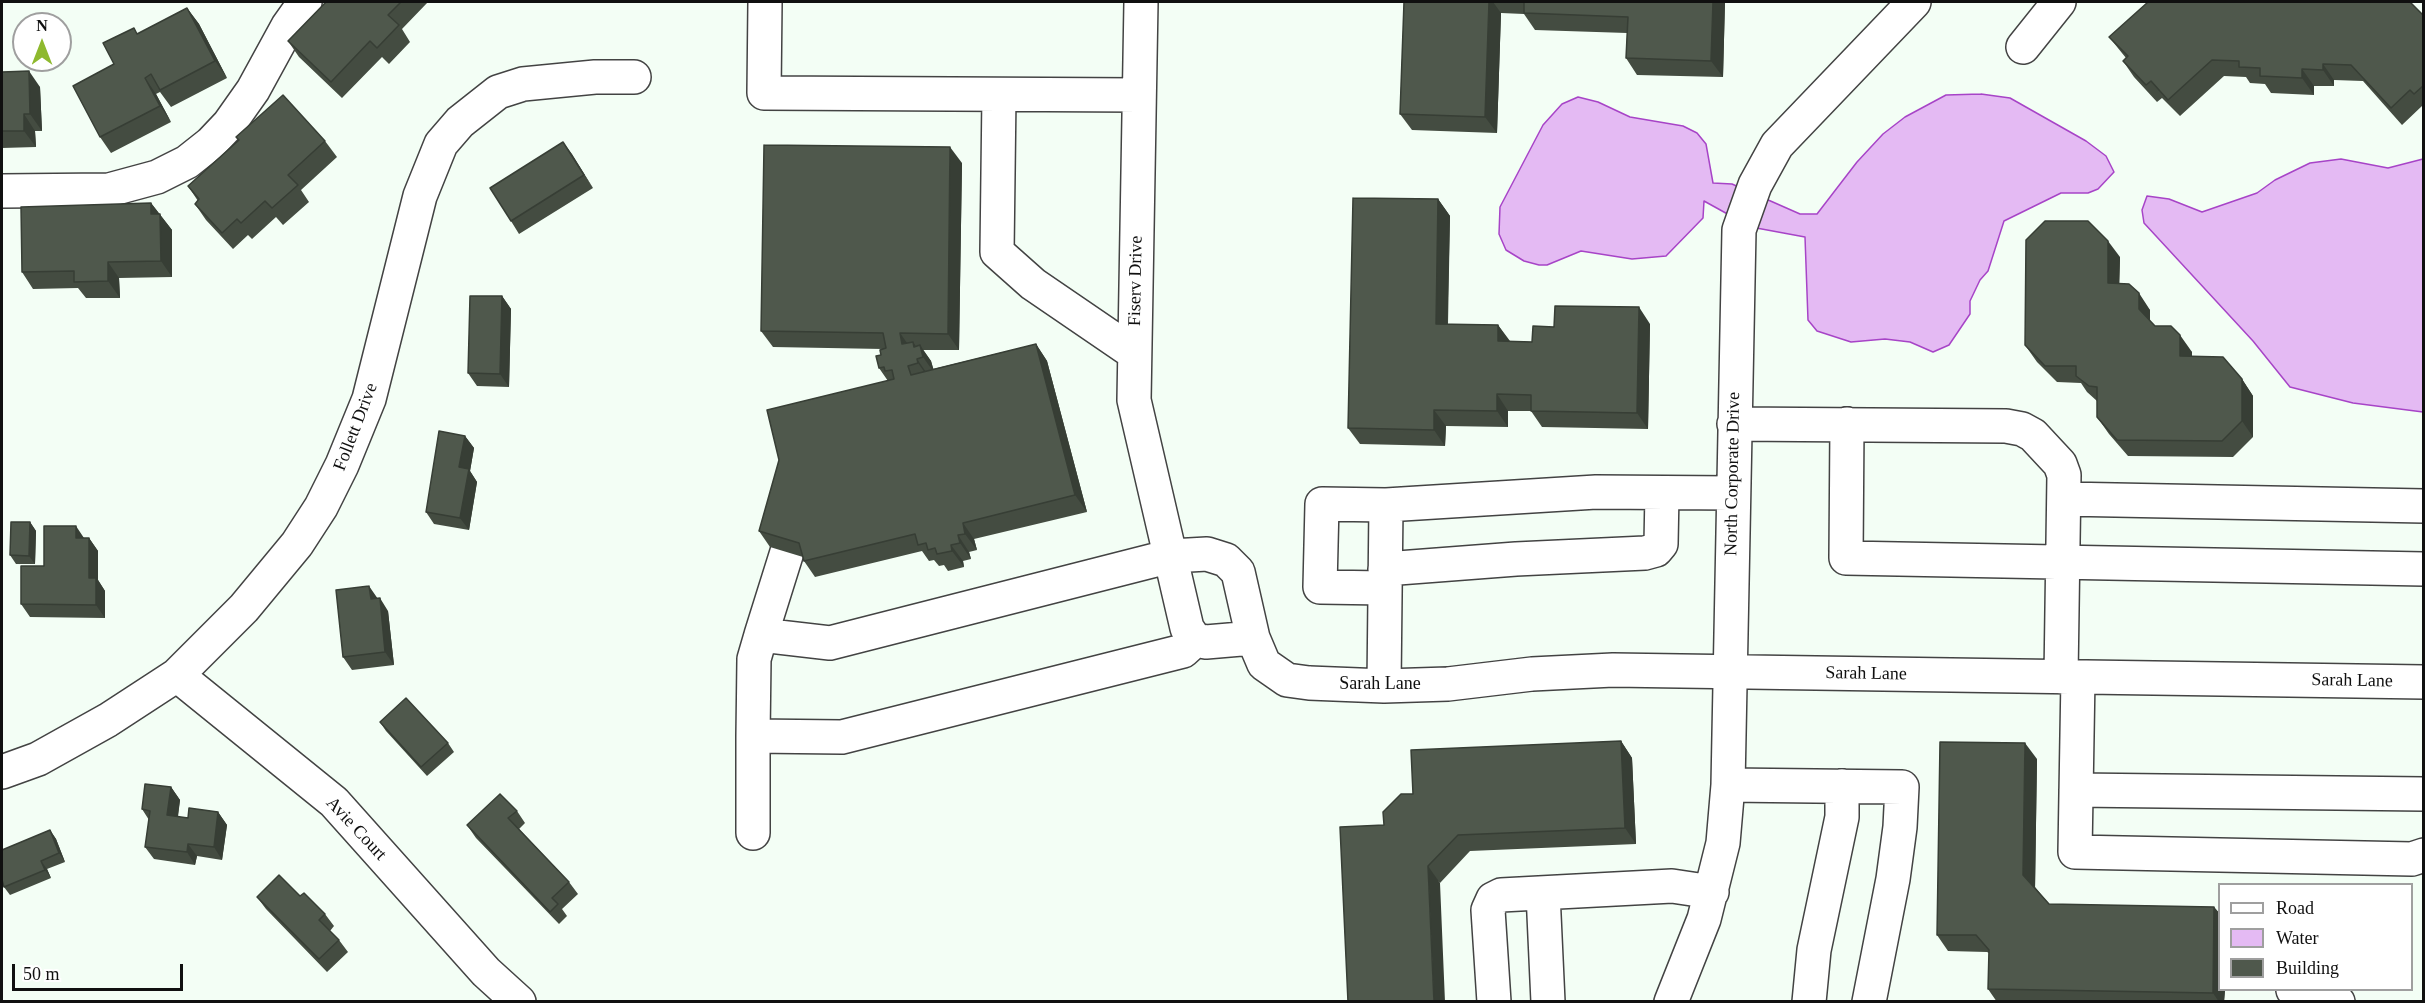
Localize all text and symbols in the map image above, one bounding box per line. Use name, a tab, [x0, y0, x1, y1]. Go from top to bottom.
north arrow	[12, 12, 72, 72]
text: N	[36, 17, 48, 34]
street label: Fiserv Drive	[1124, 236, 1148, 326]
street label: Follett Drive	[329, 380, 383, 474]
street label: North Corporate Drive	[1721, 392, 1745, 556]
street label: Sarah Lane	[1825, 662, 1907, 686]
street label: Sarah Lane	[2311, 669, 2393, 693]
street label: Sarah Lane	[1339, 673, 1421, 695]
street label: Avie Court	[321, 793, 391, 865]
legend	[2218, 883, 2413, 991]
text: Road	[2276, 898, 2314, 918]
text: Water	[2276, 928, 2319, 948]
scale bar	[15, 952, 186, 990]
text: Building	[2276, 958, 2339, 978]
text: 50 m	[23, 964, 60, 984]

